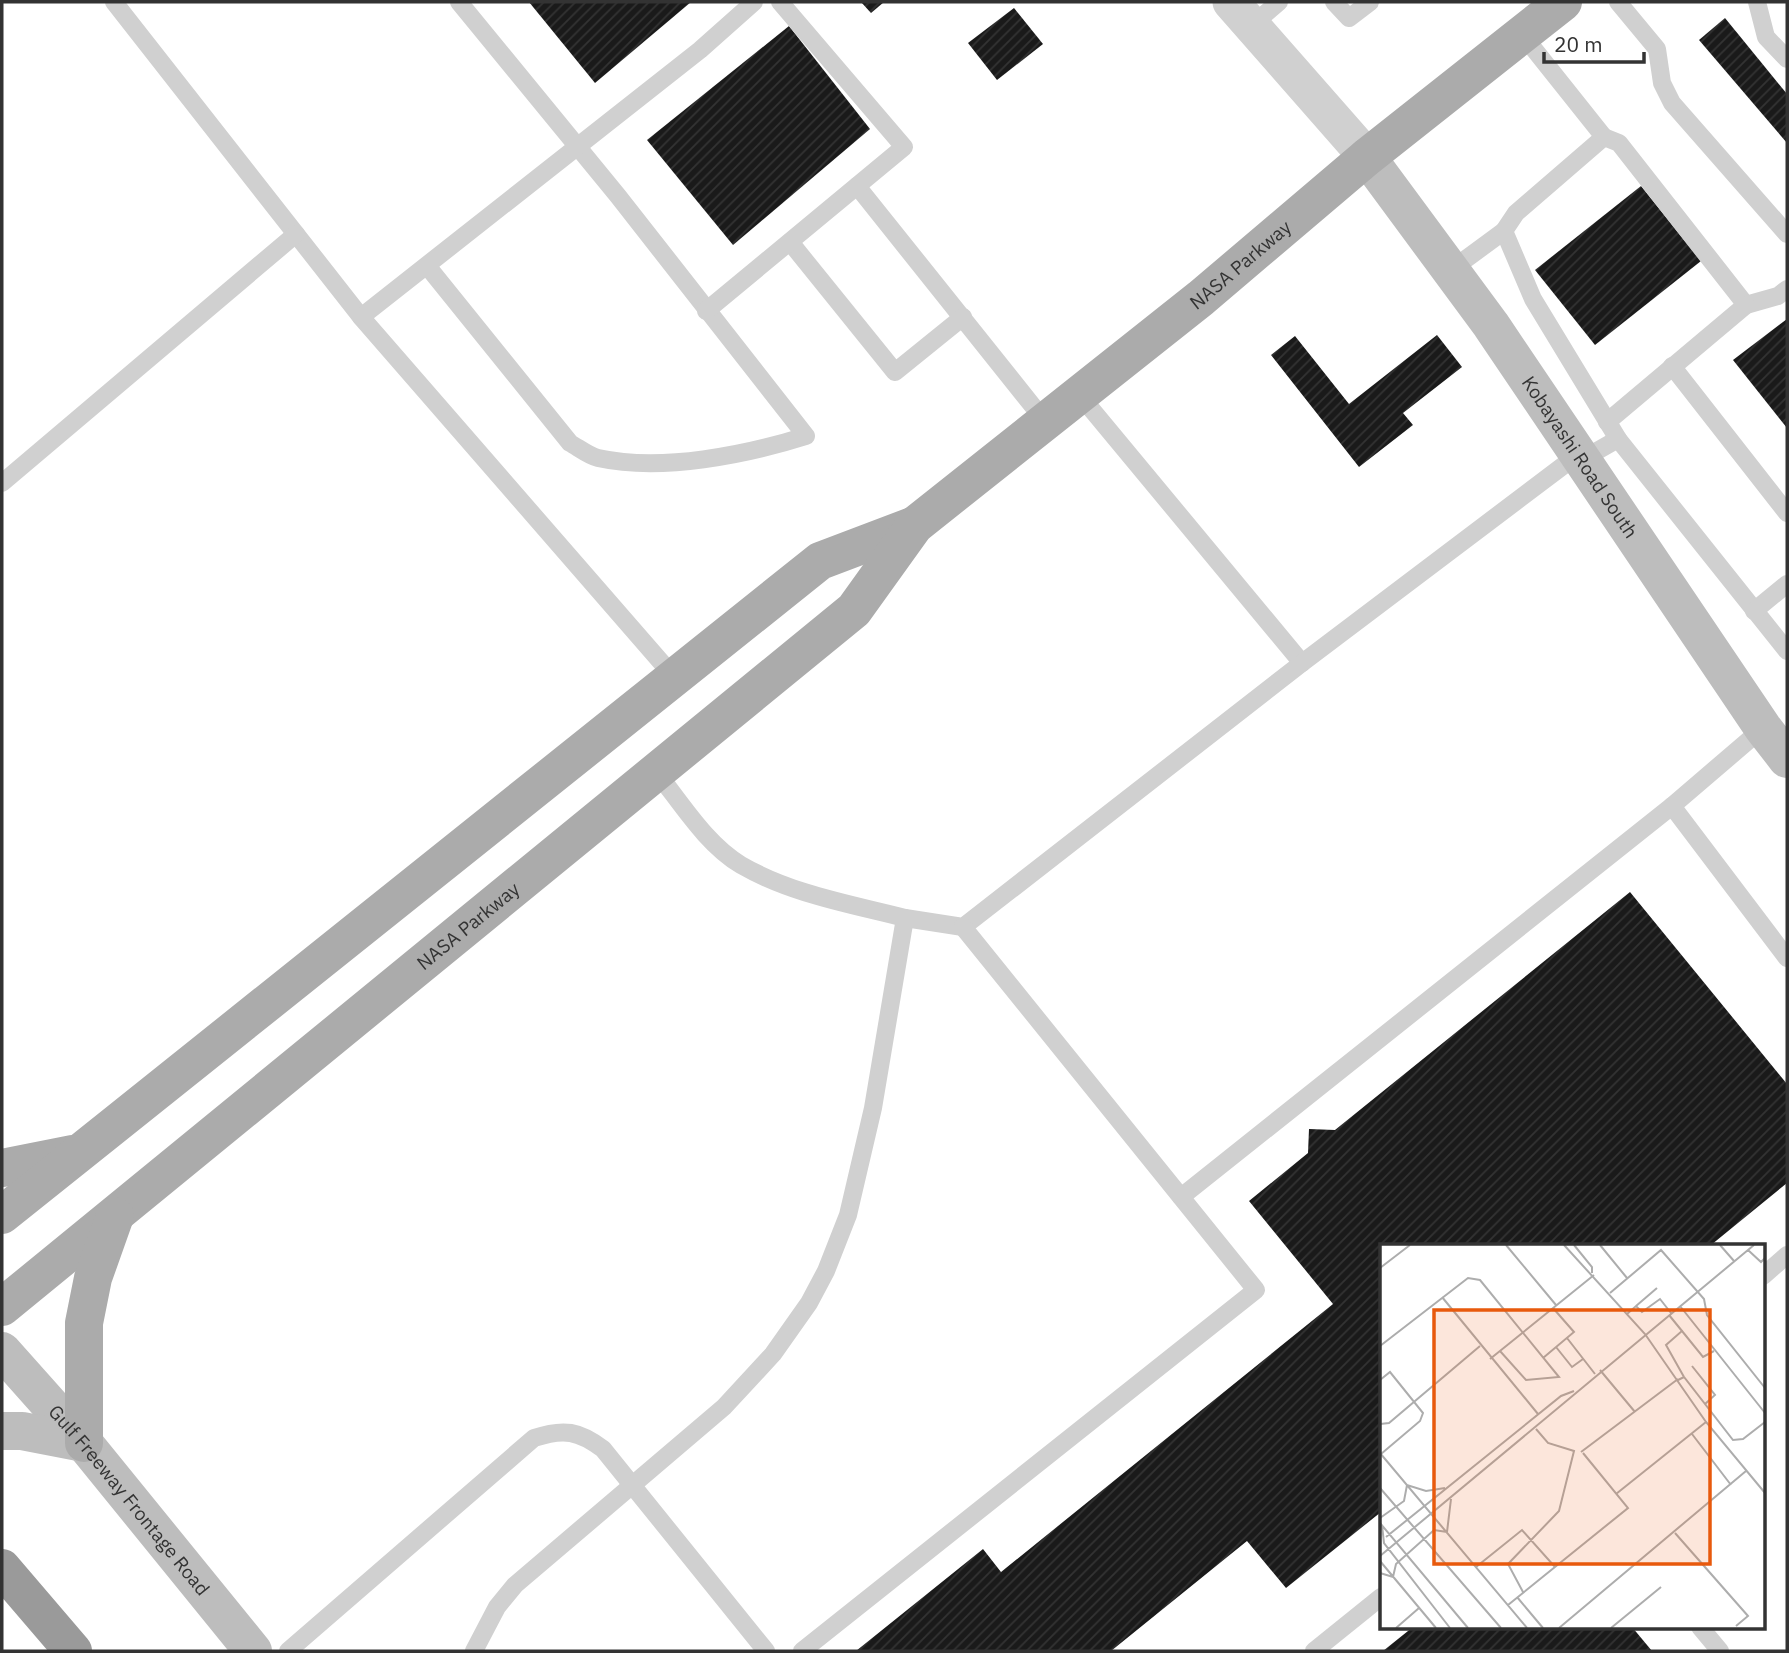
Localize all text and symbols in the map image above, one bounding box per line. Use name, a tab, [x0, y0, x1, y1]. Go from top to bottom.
scale bar	[1544, 21, 1644, 65]
text: 20 m	[1554, 30, 1603, 58]
street label: NASA Parkway	[1185, 214, 1296, 315]
street label: Kobayashi Road South	[1517, 371, 1643, 542]
street label: NASA Parkway	[412, 876, 525, 975]
inset map	[1380, 1244, 1764, 1628]
street label: Gulf Freeway Frontage Road	[44, 1400, 215, 1600]

